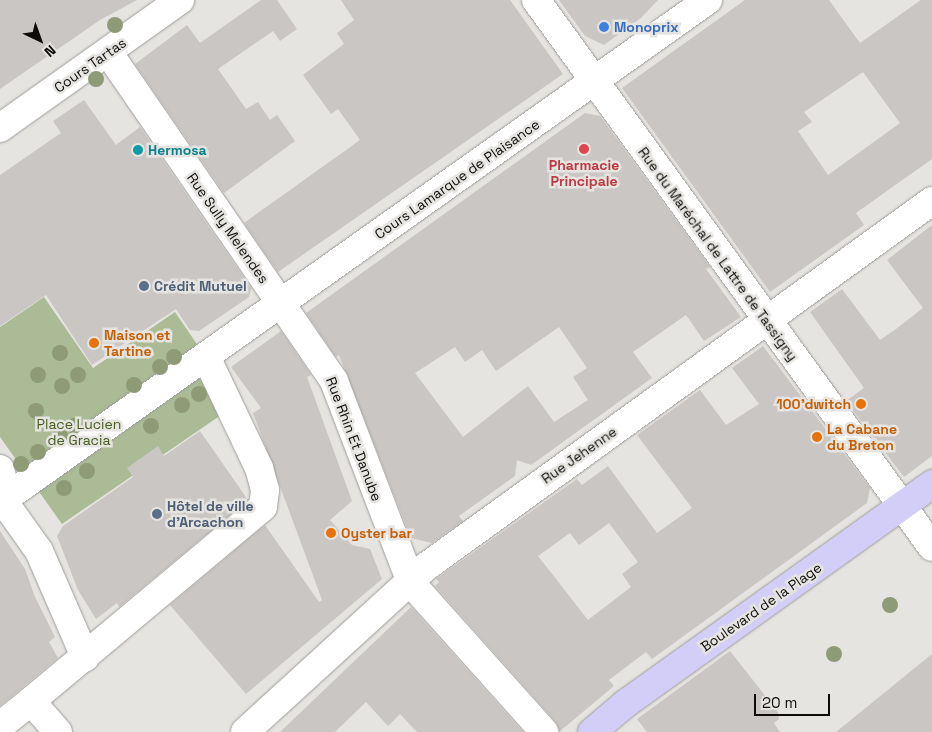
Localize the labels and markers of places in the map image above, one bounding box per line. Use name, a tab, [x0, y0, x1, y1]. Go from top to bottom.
place label: Monoprix	[614, 19, 679, 35]
marker: Monoprix	[598, 21, 610, 33]
place label: Hermosa	[148, 142, 207, 158]
marker: Pharmacie Principale	[578, 143, 590, 155]
marker: Hermosa	[132, 144, 144, 156]
place label: Pharmacie Principale	[549, 157, 619, 190]
place label: Crédit Mutuel	[154, 278, 247, 294]
marker: Crédit Mutuel	[138, 280, 150, 292]
place label: Maison et Tartine	[104, 327, 170, 360]
marker: Maison et Tartine	[88, 337, 100, 349]
place label: 100'dwitch	[776, 396, 851, 412]
marker: 100'dwitch	[855, 398, 867, 410]
place label: La Cabane du Breton	[827, 421, 897, 454]
marker: La Cabane du Breton	[811, 431, 823, 443]
place label: Hôtel de ville d'Arcachon	[167, 498, 254, 530]
marker: Hôtel de ville d'Arcachon	[151, 508, 163, 520]
place label: Oyster bar	[341, 525, 412, 541]
marker: Oyster bar	[325, 527, 337, 539]

